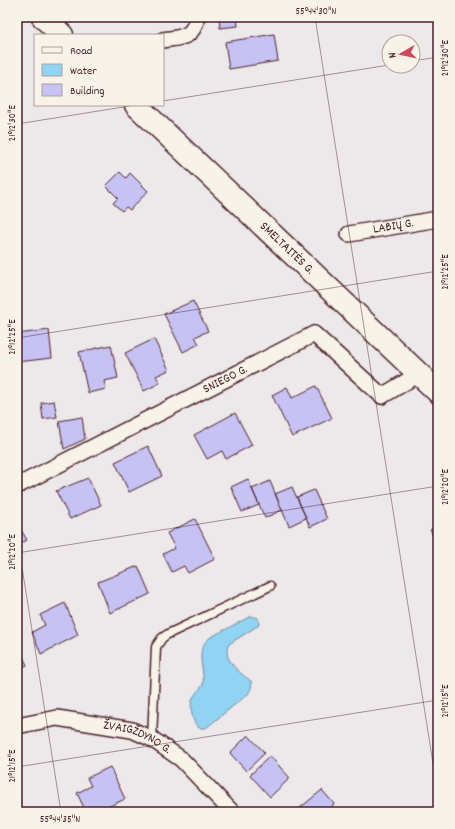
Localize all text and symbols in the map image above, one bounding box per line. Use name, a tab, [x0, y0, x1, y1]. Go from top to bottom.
text: 55°44'30"N	[295, 5, 337, 19]
legend	[34, 34, 164, 106]
north arrow	[381, 34, 421, 74]
text: 21°12'30"E	[439, 39, 453, 76]
text: Road	[70, 43, 92, 60]
text: N	[385, 51, 401, 59]
text: Water	[70, 63, 97, 80]
text: Building	[70, 83, 105, 100]
text: 21°12'30"E	[6, 104, 20, 141]
street label: LABIŲ G.	[372, 214, 415, 239]
street label: SMELTAITĖS G.	[255, 217, 319, 279]
text: 21°12'25"E	[439, 254, 453, 290]
text: 21°12'25"E	[6, 319, 20, 355]
street label: SNIEGO G.	[200, 360, 251, 399]
text: 21°12'20"E	[439, 468, 453, 505]
text: 21°12'20"E	[6, 533, 20, 570]
text: 21°12'15"E	[439, 684, 453, 718]
street label: ŽVAIGŽDYNO G.	[102, 716, 175, 759]
text: 21°12'15"E	[6, 749, 20, 783]
text: 55°44'35"N	[40, 813, 80, 827]

